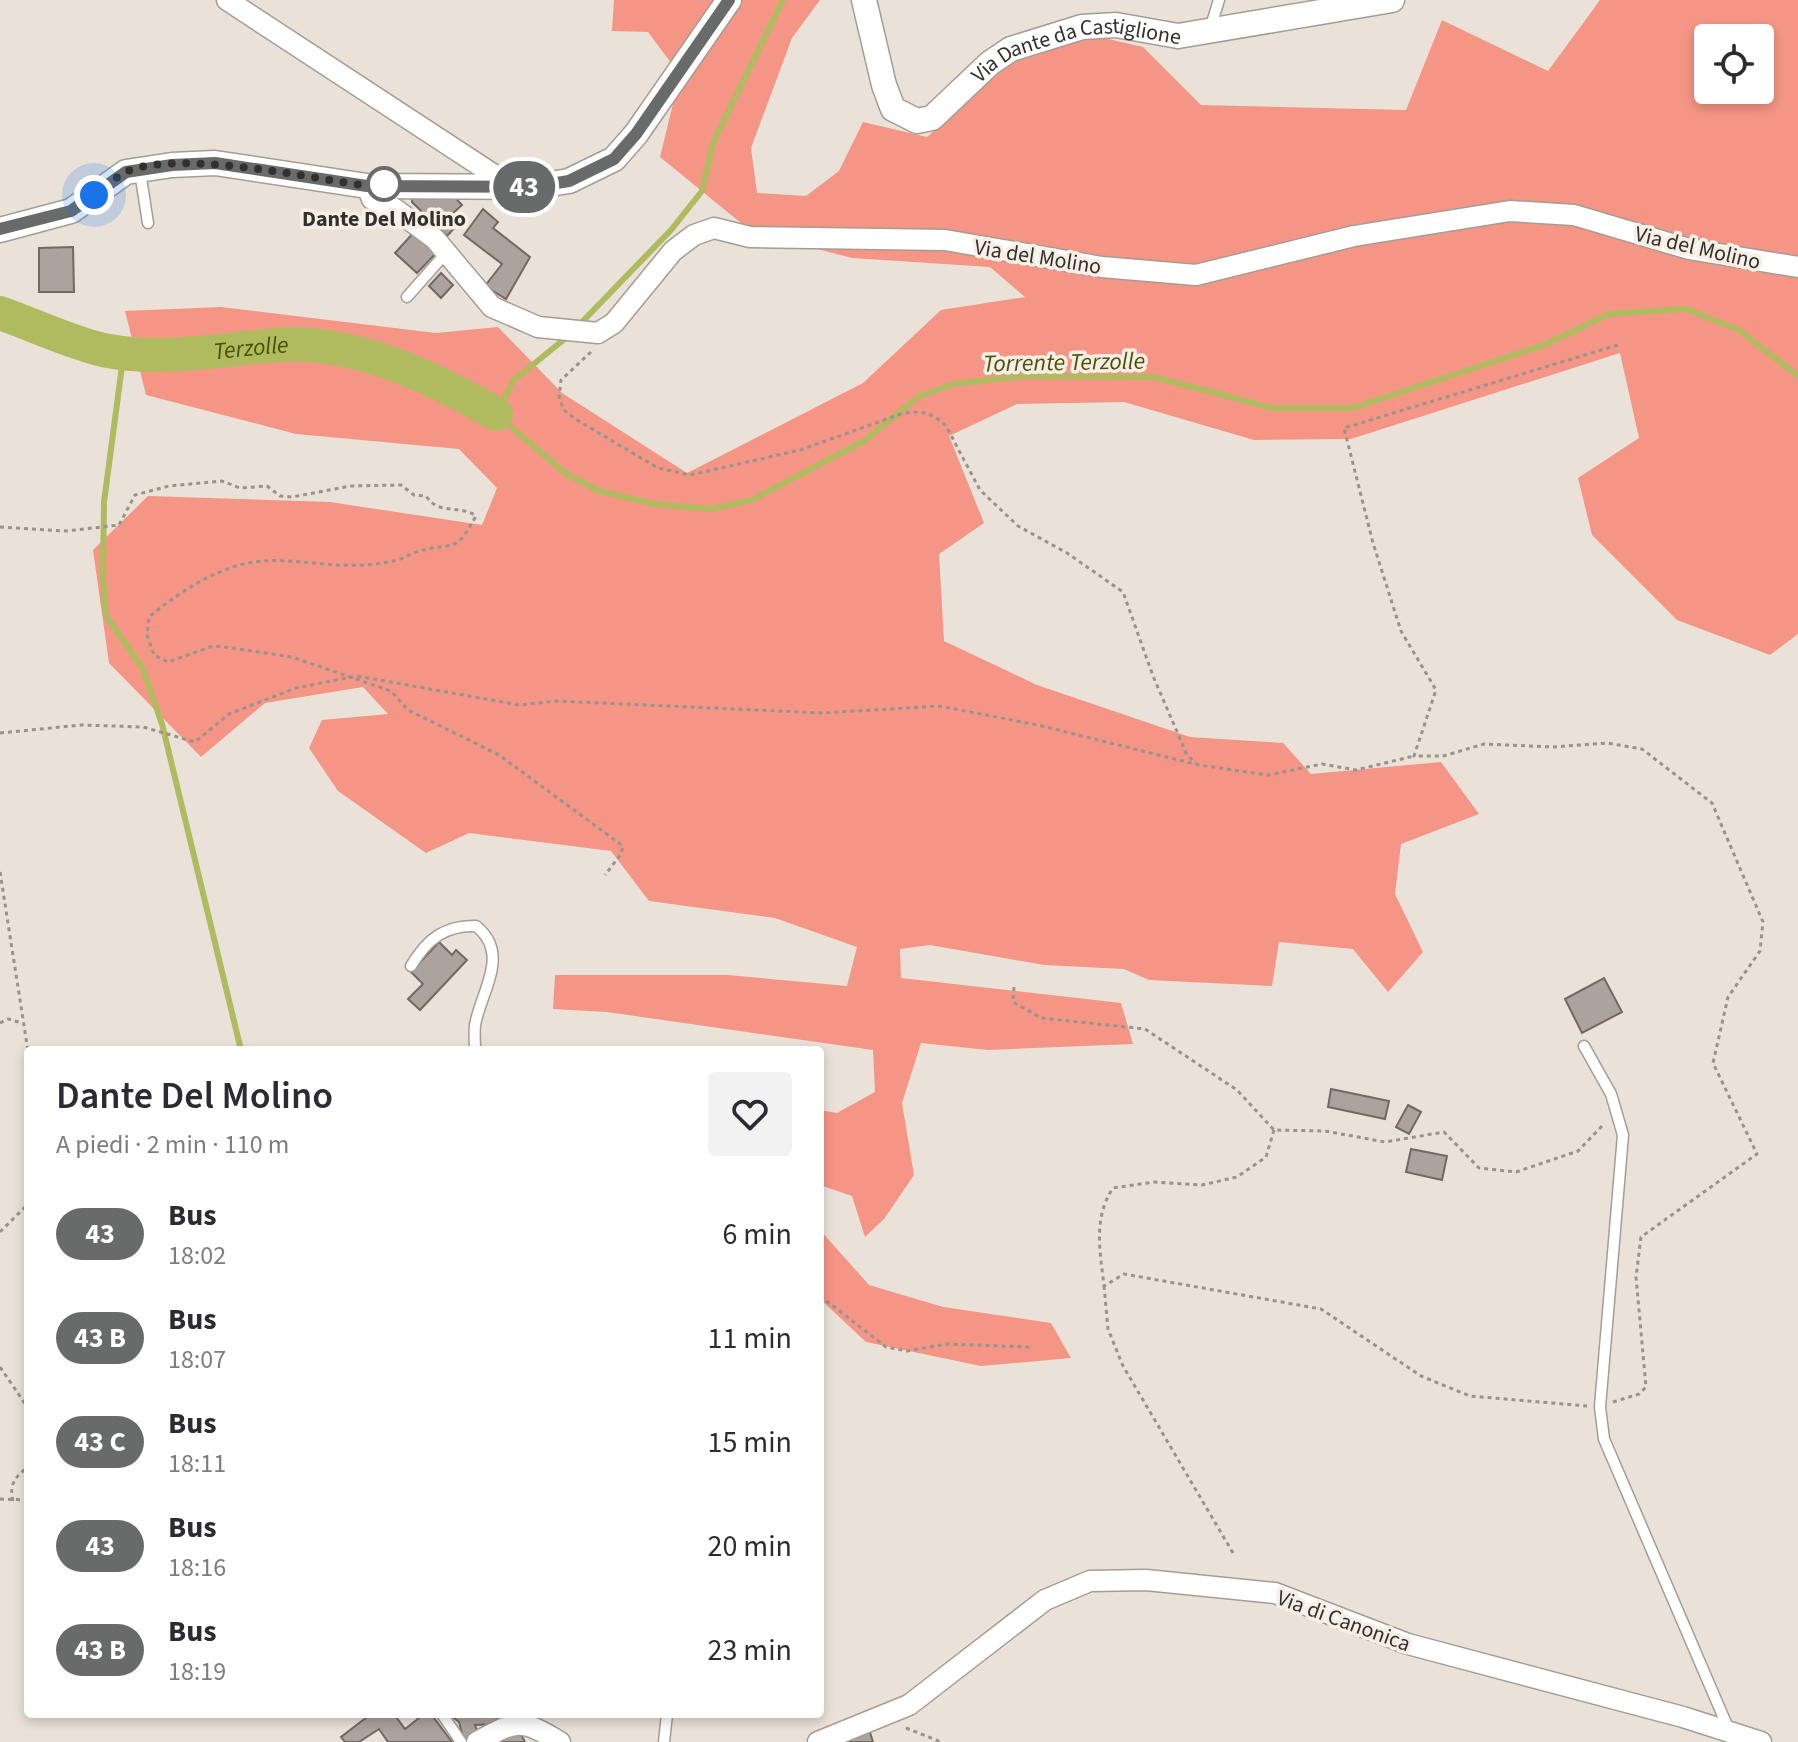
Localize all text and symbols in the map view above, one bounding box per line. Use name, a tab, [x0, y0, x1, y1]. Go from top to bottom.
street label: Via Dante da Castiglione	[964, 10, 1184, 90]
map controls	[1694, 24, 1774, 104]
button: locate	[1694, 24, 1774, 104]
line badge: 43	[488, 161, 560, 213]
marker: Dante Del Molino	[367, 167, 401, 201]
text: 43	[509, 167, 539, 207]
your location	[74, 175, 114, 215]
place label: Dante Del Molino	[302, 203, 466, 235]
street label: Via del Molino	[1632, 218, 1764, 278]
street label: Via del Molino	[972, 231, 1104, 283]
water label: Terzolle	[212, 328, 289, 369]
water label: Torrente Terzolle	[983, 344, 1145, 381]
text: Dante Del Molino	[56, 1069, 333, 1123]
button: heart	[708, 1072, 792, 1156]
text: A piedi · 2 min · 110 m	[56, 1126, 289, 1163]
text: Bus	[168, 1194, 216, 1237]
text: 6 min	[722, 1213, 792, 1256]
text: 43	[85, 1214, 115, 1254]
text: 18:02	[168, 1237, 226, 1274]
text: Bus	[168, 1298, 216, 1341]
text: 11 min	[708, 1317, 792, 1360]
text: 43 B	[74, 1318, 126, 1358]
text: 18:07	[168, 1341, 226, 1378]
text: Bus	[168, 1402, 216, 1445]
text: 15 min	[708, 1421, 792, 1464]
text: 43 C	[74, 1422, 126, 1462]
text: 18:11	[168, 1445, 226, 1482]
text: Bus	[168, 1506, 216, 1549]
text: 20 min	[708, 1525, 792, 1568]
text: 43	[85, 1526, 115, 1566]
text: 18:16	[168, 1549, 226, 1586]
street label: Via di Canonica	[1272, 1582, 1415, 1660]
text: Bus	[168, 1610, 216, 1653]
text: 23 min	[708, 1629, 792, 1672]
text: 43 B	[74, 1630, 126, 1670]
text: 18:19	[168, 1653, 226, 1690]

